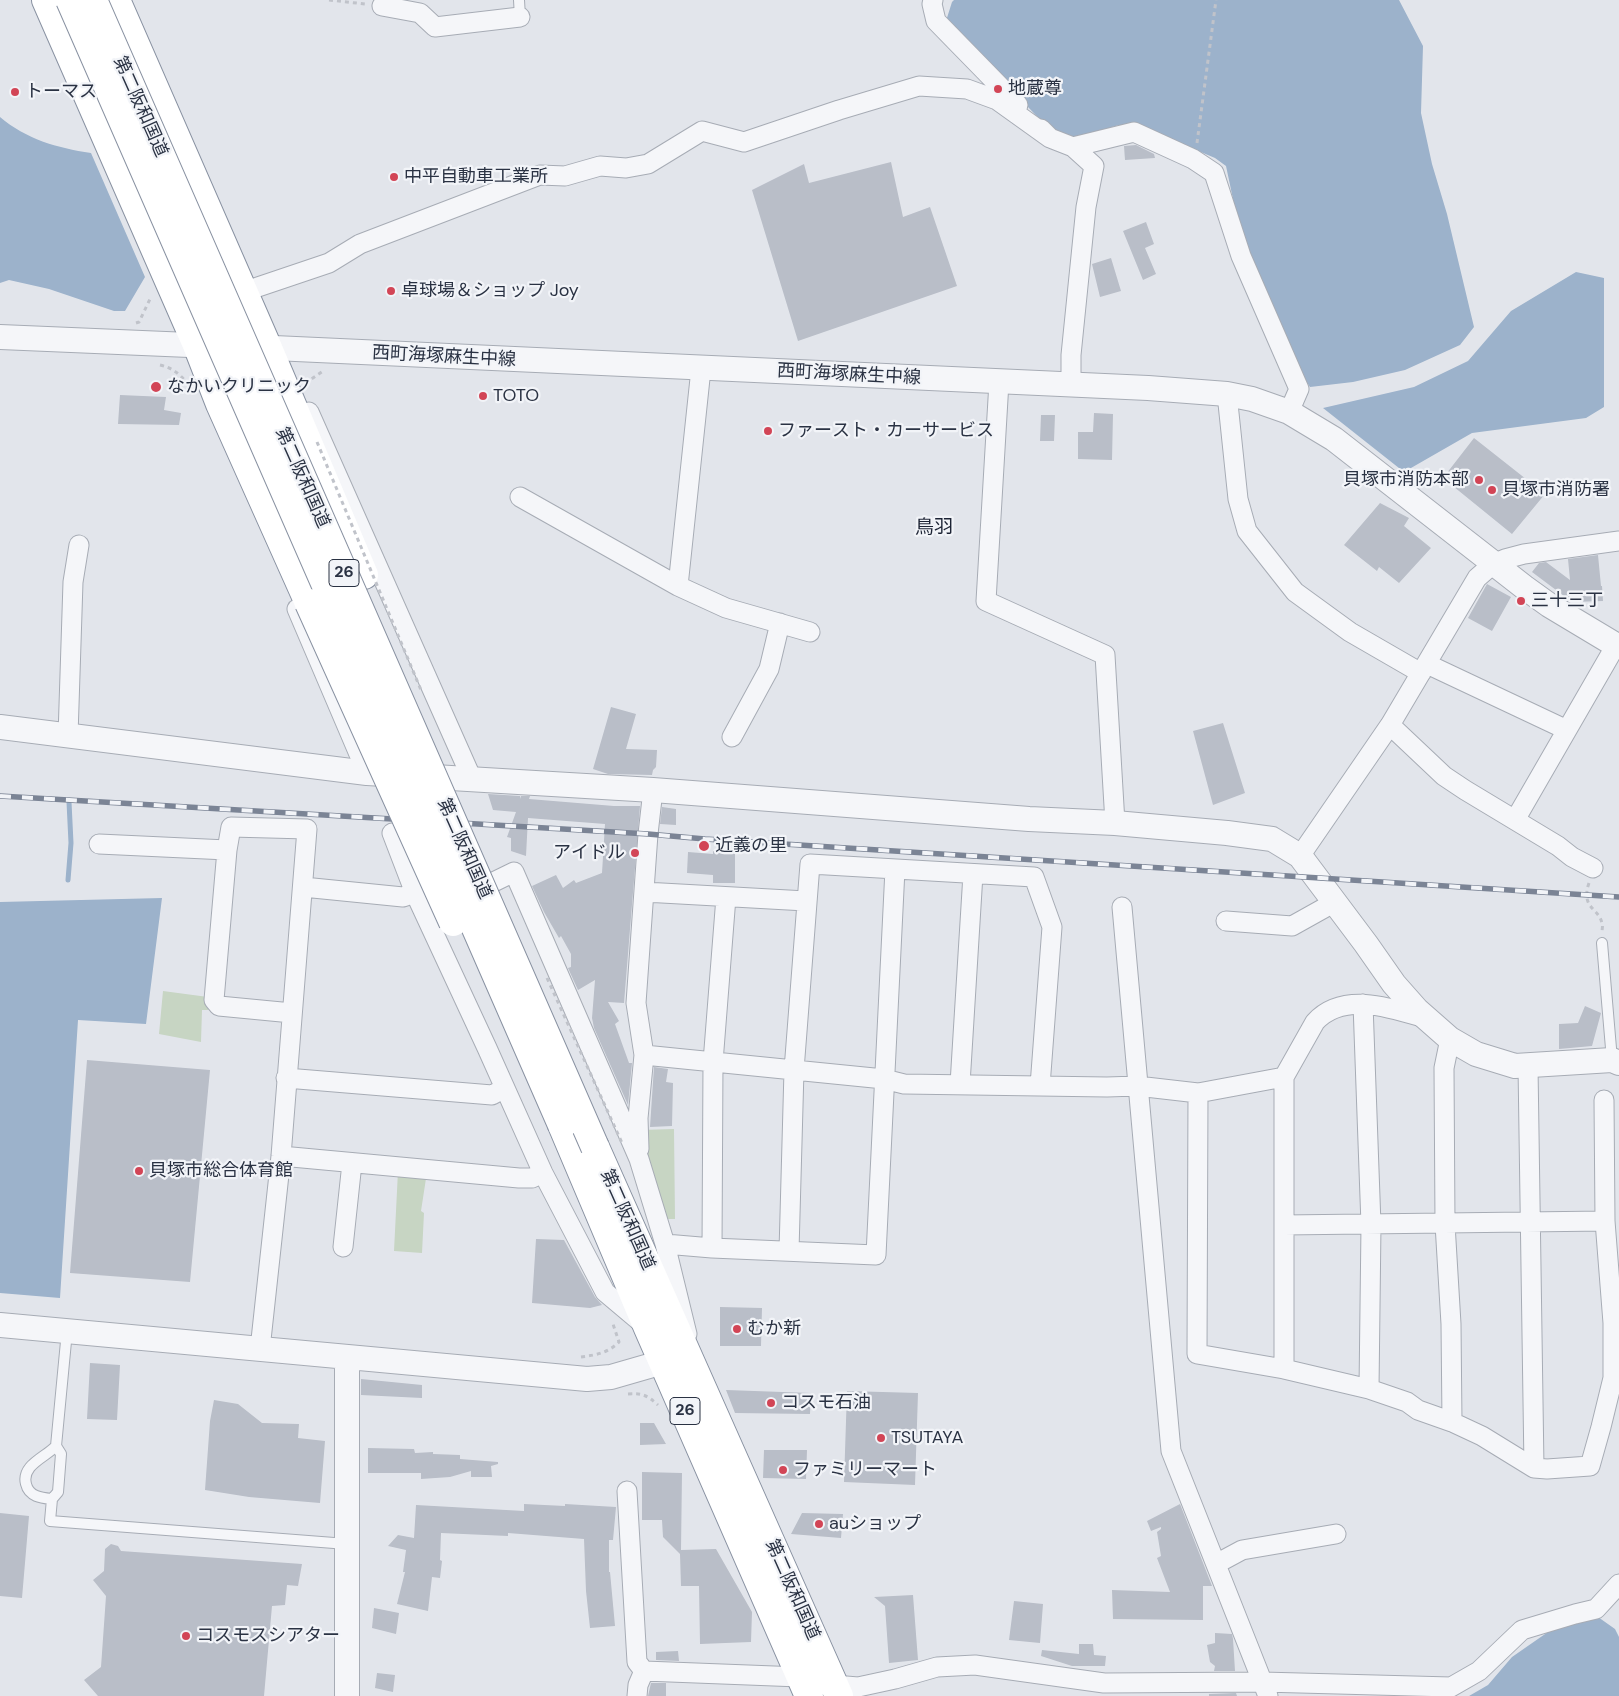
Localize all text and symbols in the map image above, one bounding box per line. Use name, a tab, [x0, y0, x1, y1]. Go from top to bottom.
street label: 第二阪和国道	[108, 53, 172, 161]
place label: 地蔵尊	[1008, 78, 1062, 100]
place label: トーマス	[25, 81, 97, 103]
marker: 地蔵尊	[992, 83, 1004, 95]
marker: トーマス	[9, 86, 21, 98]
place label: 中平自動車工業所	[404, 166, 548, 188]
marker: 中平自動車工業所	[388, 171, 400, 183]
place label: 卓球場＆ショップ Joy	[401, 280, 579, 302]
marker: 卓球場＆ショップ Joy	[385, 285, 397, 297]
street label: 西町海塚麻生中線	[372, 342, 516, 372]
street label: 西町海塚麻生中線	[777, 360, 921, 390]
place label: なかいクリニック	[167, 376, 311, 398]
marker: なかいクリニック	[149, 380, 163, 394]
place label: TOTO	[493, 385, 539, 407]
marker: TOTO	[477, 390, 489, 402]
place label: ファースト・カーサービス	[778, 420, 994, 442]
street label: 第二阪和国道	[270, 424, 334, 532]
marker: ファースト・カーサービス	[762, 425, 774, 437]
place label: 貝塚市消防本部	[1343, 469, 1469, 491]
marker: 貝塚市消防本部	[1473, 474, 1485, 486]
place label: 貝塚市消防署	[1502, 479, 1610, 501]
marker: 貝塚市消防署	[1486, 484, 1498, 496]
district label: 鳥羽	[915, 517, 953, 539]
road number: 26	[329, 560, 359, 586]
place label: 三十三丁	[1531, 590, 1603, 612]
marker: 三十三丁	[1515, 595, 1527, 607]
street label: 第二阪和国道	[432, 795, 496, 903]
place label: 近義の里	[715, 835, 787, 857]
marker: 近義の里	[697, 839, 711, 853]
place label: アイドル	[553, 842, 625, 864]
marker: アイドル	[629, 847, 641, 859]
place label: 貝塚市総合体育館	[149, 1160, 293, 1182]
marker: 貝塚市総合体育館	[133, 1165, 145, 1177]
street label: 第二阪和国道	[595, 1166, 659, 1274]
place label: むか新	[747, 1318, 801, 1340]
marker: むか新	[731, 1323, 743, 1335]
place label: コスモ石油	[781, 1392, 871, 1414]
marker: コスモ石油	[765, 1397, 777, 1409]
road number: 26	[670, 1398, 700, 1424]
place label: TSUTAYA	[891, 1427, 963, 1449]
marker: TSUTAYA	[875, 1432, 887, 1444]
place label: ファミリーマート	[793, 1459, 937, 1481]
marker: ファミリーマート	[777, 1464, 789, 1476]
place label: auショップ	[829, 1513, 921, 1535]
marker: auショップ	[813, 1518, 825, 1530]
street label: 第二阪和国道	[760, 1536, 824, 1644]
place label: コスモスシアター	[196, 1625, 340, 1647]
marker: コスモスシアター	[180, 1630, 192, 1642]

